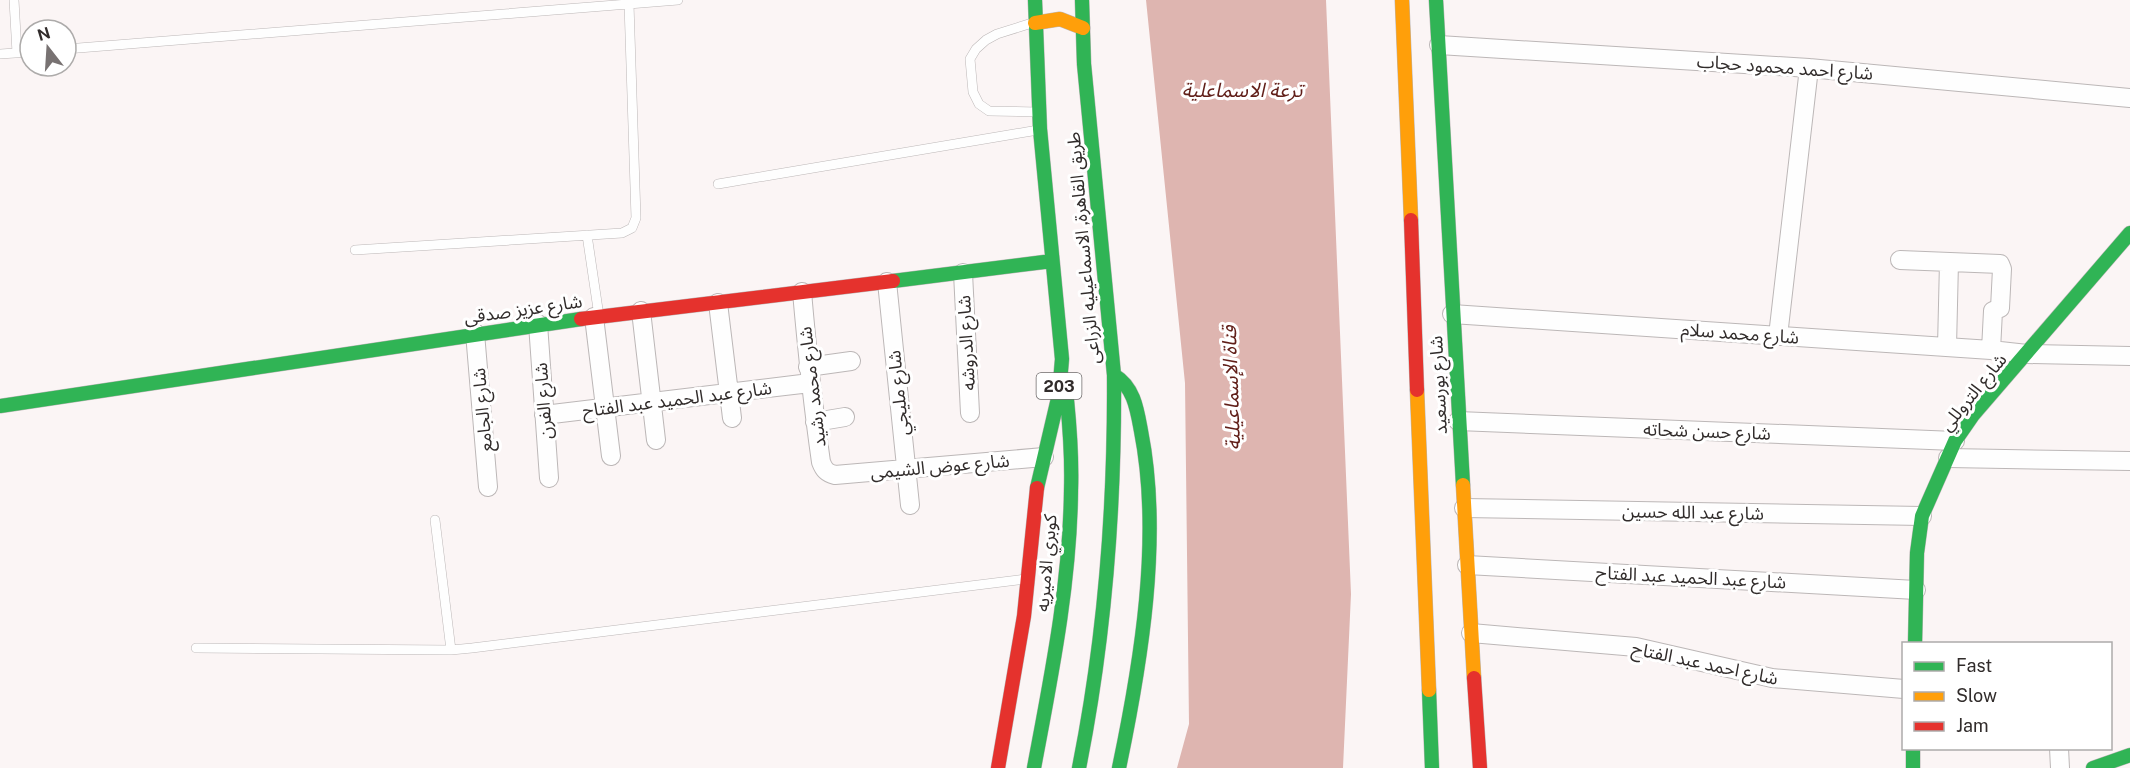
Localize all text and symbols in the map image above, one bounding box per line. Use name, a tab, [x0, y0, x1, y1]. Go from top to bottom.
north arrow	[18, 18, 78, 78]
text: N	[35, 23, 53, 45]
street label: شارع احمد محمود حجاب	[1696, 50, 1874, 88]
water label: ترعة الاسماعلية	[1182, 78, 1305, 102]
street label: طريق القاهرة, الاسماعيليه الزراعى	[1062, 131, 1105, 365]
street label: شارع عزيز صدقى	[463, 290, 584, 332]
street label: شارع الدروشه	[953, 295, 983, 391]
street label: شارع محمد سلام	[1680, 318, 1800, 352]
water label: قناة الإسماعيلية	[1217, 324, 1247, 451]
street label: شارع محمد رشيد	[794, 325, 834, 448]
street label: شارع بورسعيد	[1425, 335, 1455, 435]
street label: شارع مليجي	[883, 349, 917, 437]
street label: شارع التروللي	[1935, 349, 2014, 438]
street label: شارع الفرن	[530, 362, 560, 440]
street label: شارع الجامع	[468, 367, 500, 453]
road number: 203	[1036, 373, 1082, 399]
street label: شارع عبد الحميد عبد الفتاح	[581, 377, 773, 425]
street label: شارع حسن شحاته	[1643, 418, 1771, 448]
street label: شارع عوض الشيمى	[870, 449, 1011, 487]
street label: شارع عبد الله حسين	[1622, 500, 1764, 528]
street label: كوبري الاميريه	[1031, 513, 1064, 613]
street label: شارع عبد الحميد عبد الفتاح	[1595, 562, 1787, 596]
street label: شارع احمد عبد الفتاح	[1629, 637, 1780, 693]
legend	[1902, 642, 2112, 750]
text: Fast	[1956, 655, 1992, 676]
text: Slow	[1956, 685, 1997, 706]
text: Jam	[1956, 715, 1989, 736]

